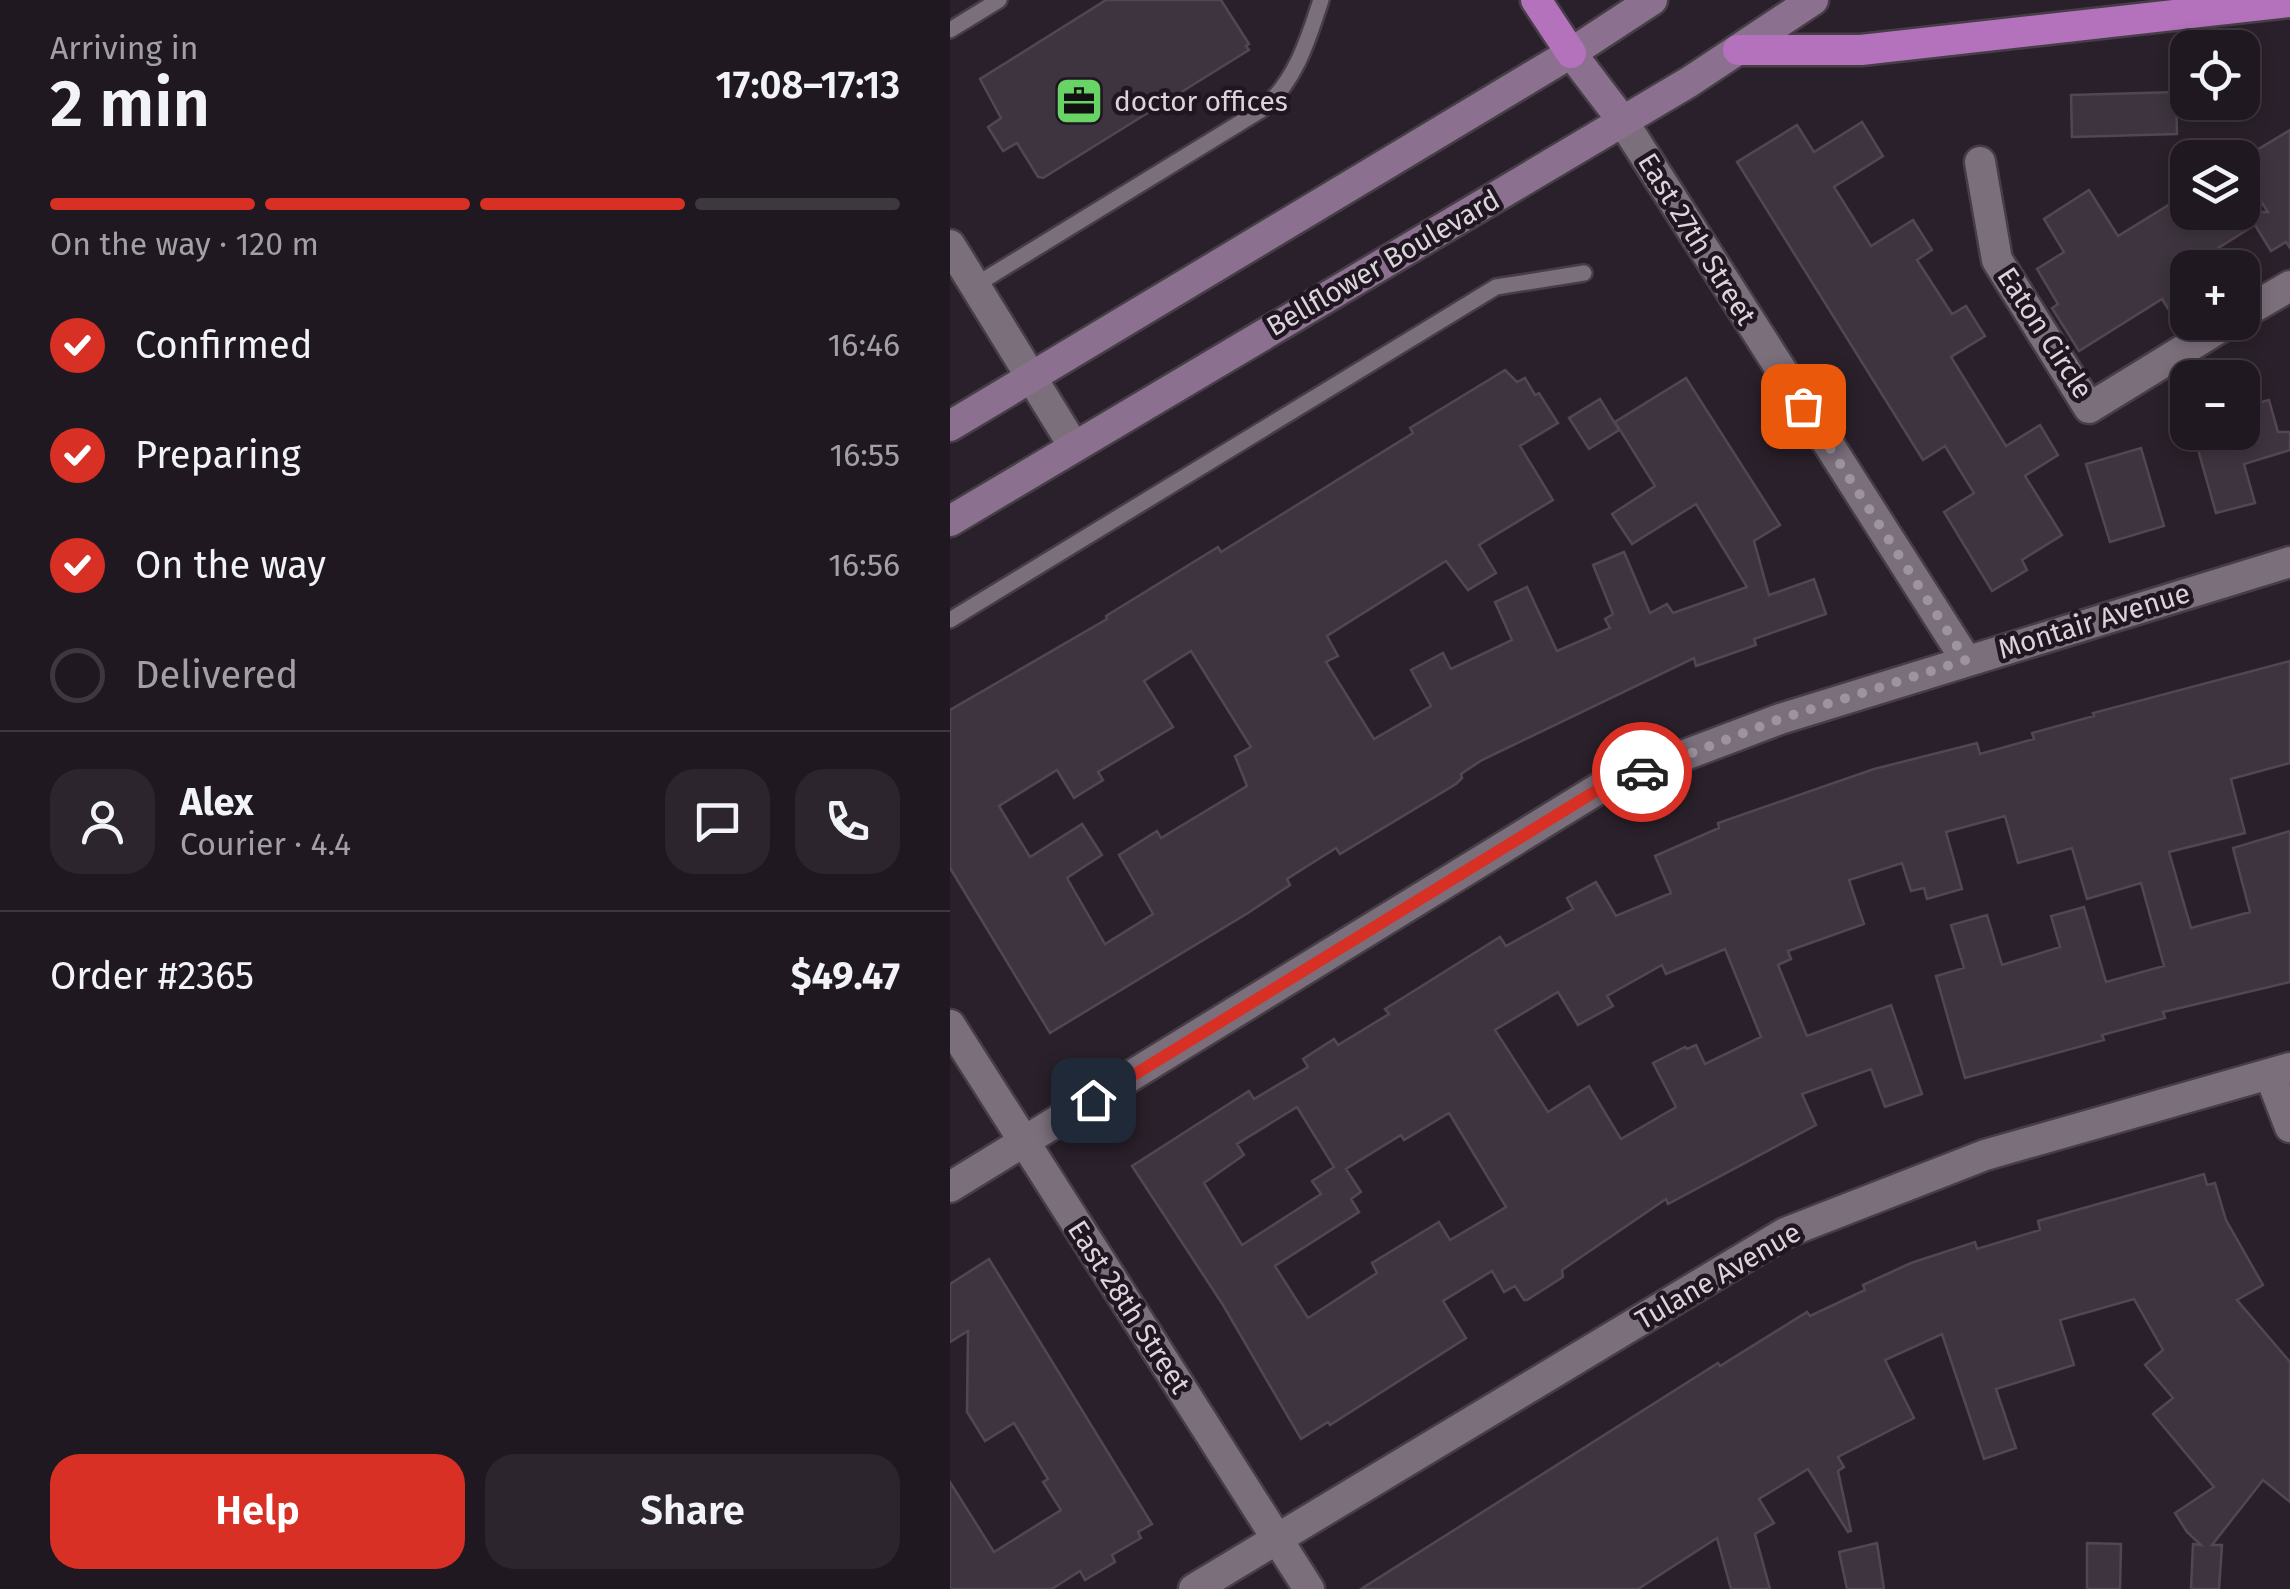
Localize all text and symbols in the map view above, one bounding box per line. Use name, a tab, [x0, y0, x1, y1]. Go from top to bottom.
text: Arriving in	[50, 29, 198, 67]
map controls	[2170, 30, 2260, 450]
button: locate	[2170, 30, 2260, 120]
text: 17:08–17:13	[716, 62, 900, 108]
text: 2 min	[50, 65, 210, 143]
office icon: doctor offices	[1053, 75, 1105, 127]
place label: doctor offices	[1114, 85, 1288, 118]
button: layers	[2170, 140, 2260, 230]
street label: East 27th Street	[1631, 147, 1763, 332]
street label: Bellflower Boulevard	[1261, 183, 1505, 343]
text: On the way · 120 m	[50, 225, 319, 263]
button: +	[2170, 250, 2260, 340]
street label: Eaton Circle	[1990, 261, 2100, 405]
icon: check	[50, 318, 105, 373]
text: Confirmed	[135, 322, 313, 368]
text: 16:46	[827, 326, 900, 364]
button: −	[2170, 360, 2260, 450]
pin	[1761, 364, 1846, 449]
icon: bag	[1776, 379, 1831, 434]
icon: check	[50, 428, 105, 483]
text: Preparing	[135, 432, 301, 478]
text: 16:55	[829, 436, 900, 474]
icon: check	[50, 538, 105, 593]
text: On the way	[135, 542, 326, 588]
text: 16:56	[828, 546, 900, 584]
street label: Montair Avenue	[1994, 576, 2194, 666]
text: Delivered	[135, 652, 298, 698]
courier	[1592, 722, 1692, 822]
icon: car	[1615, 745, 1670, 800]
button: person	[50, 769, 155, 874]
button: chat	[665, 769, 770, 874]
button: phone	[795, 769, 900, 874]
text: Alex	[180, 779, 253, 825]
text: Courier · 4.4	[180, 825, 351, 863]
text: Order #2365	[50, 953, 254, 999]
text: $49.47	[791, 953, 900, 999]
pin	[1051, 1058, 1136, 1143]
icon: home	[1066, 1073, 1121, 1128]
street label: East 28th Street	[1061, 1214, 1198, 1400]
street label: Tulane Avenue	[1630, 1215, 1806, 1337]
button: Help	[50, 1454, 465, 1569]
button: Share	[485, 1454, 900, 1569]

